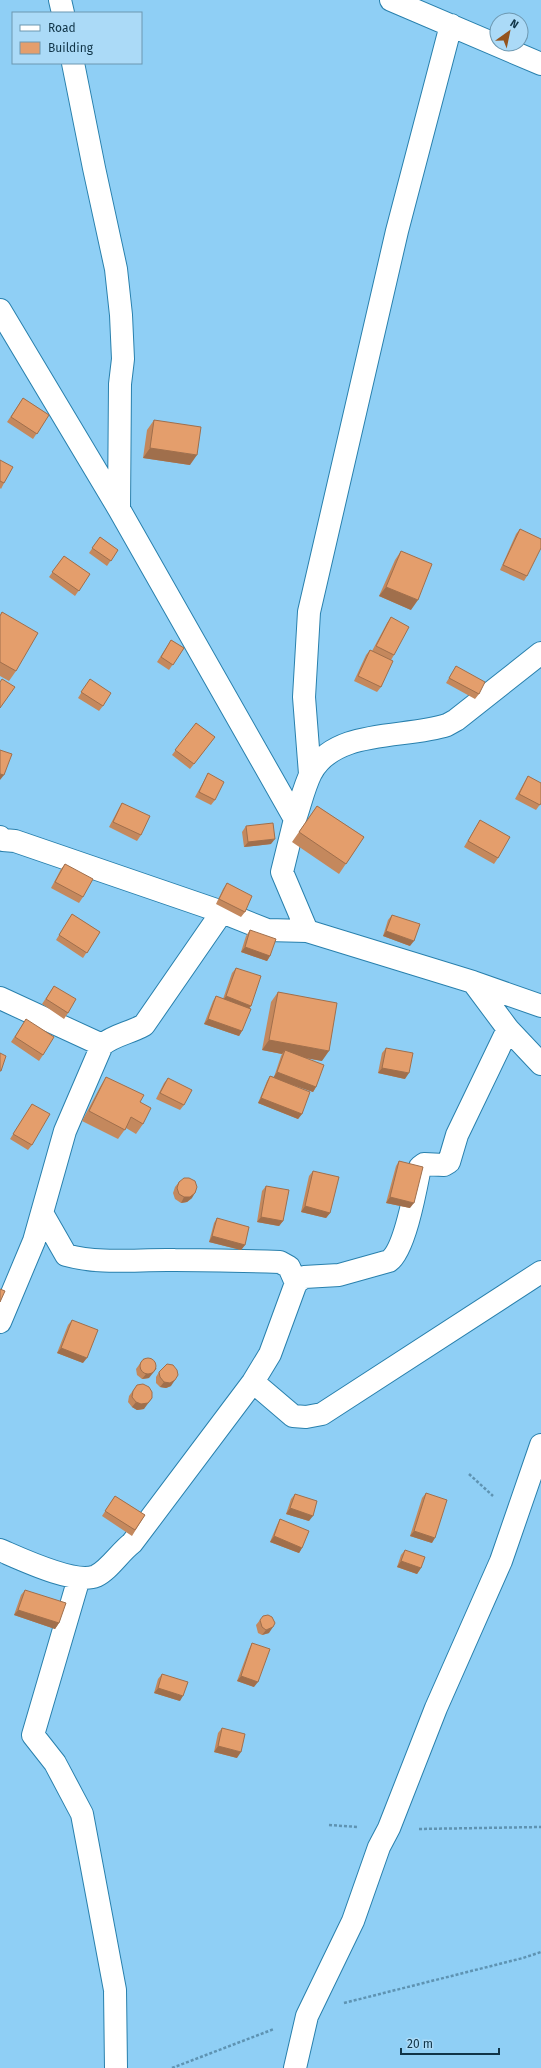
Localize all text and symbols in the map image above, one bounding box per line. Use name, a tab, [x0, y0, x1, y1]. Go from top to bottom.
legend	[12, 12, 142, 64]
north arrow	[489, 12, 529, 52]
text: N	[508, 17, 521, 31]
text: Road	[48, 21, 76, 35]
text: Building	[48, 41, 94, 55]
scale bar	[401, 2030, 499, 2056]
text: 20 m	[407, 2037, 433, 2051]

